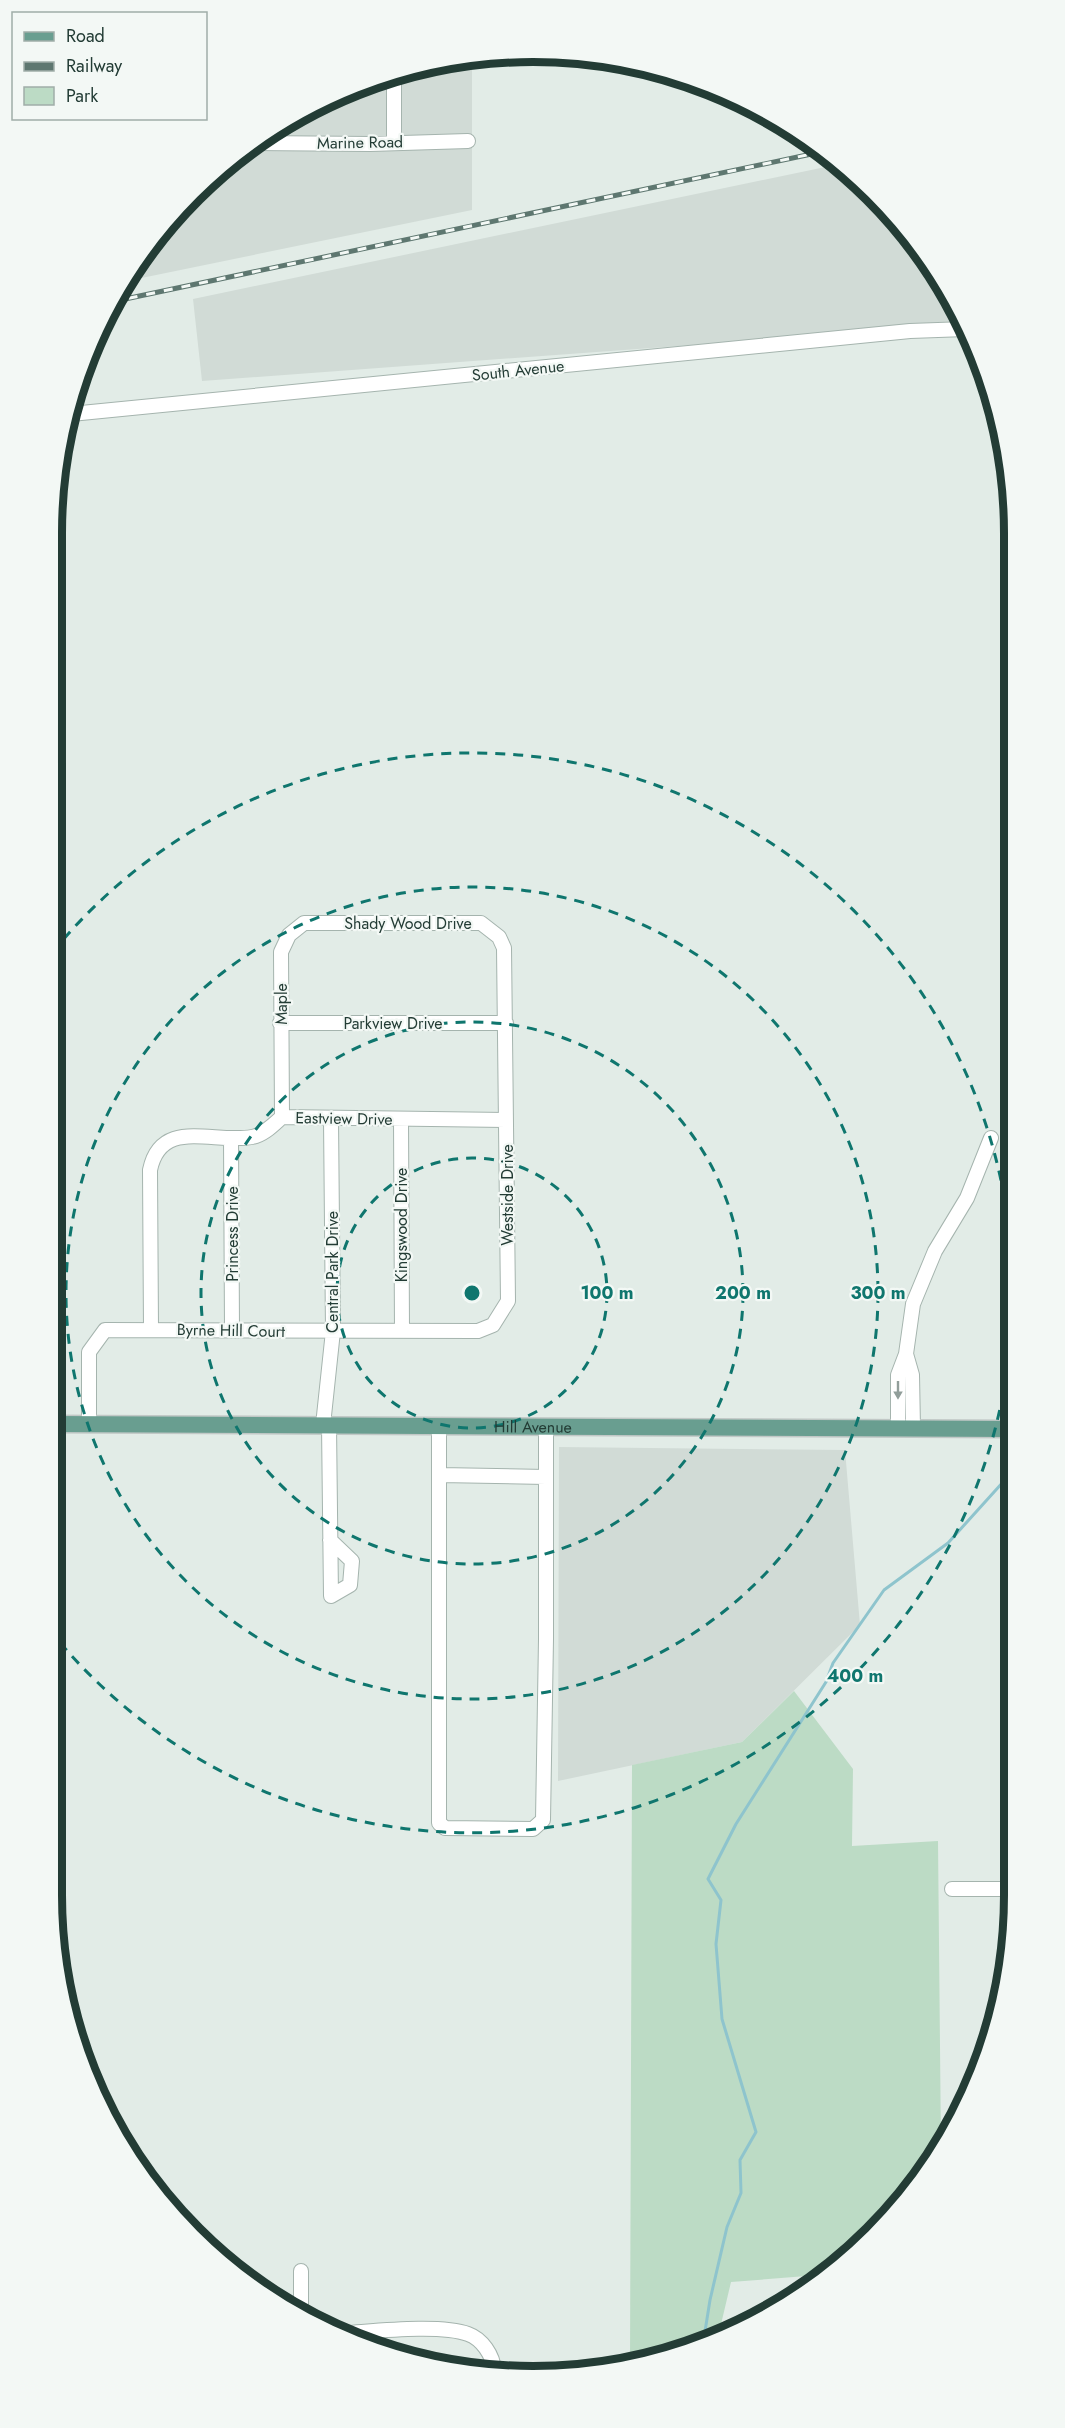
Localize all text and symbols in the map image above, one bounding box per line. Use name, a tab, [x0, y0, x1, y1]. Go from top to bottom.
legend	[12, 12, 207, 120]
text: Road	[66, 23, 105, 49]
text: Railway	[66, 53, 122, 79]
text: Park	[66, 83, 98, 109]
street label: Marine Road	[317, 130, 403, 155]
street label: South Avenue	[471, 354, 565, 387]
street label: Shady Wood Drive	[344, 912, 472, 935]
street label: Maple	[270, 983, 293, 1025]
street label: Parkview Drive	[343, 1012, 443, 1035]
street label: Eastview Drive	[295, 1106, 393, 1131]
street label: Westside Drive	[496, 1144, 519, 1246]
street label: Kingswood Drive	[390, 1168, 413, 1282]
street label: Princess Drive	[221, 1186, 244, 1282]
street label: Central Park Drive	[321, 1211, 344, 1333]
text: 100 m	[580, 1280, 634, 1306]
text: 200 m	[715, 1280, 771, 1306]
text: 300 m	[850, 1280, 906, 1306]
centre of rings	[462, 1283, 482, 1303]
street label: Byrne Hill Court	[177, 1318, 285, 1343]
one-way arrow	[893, 1381, 903, 1400]
street label: Hill Avenue	[494, 1415, 572, 1439]
text: 400 m	[827, 1663, 883, 1689]

